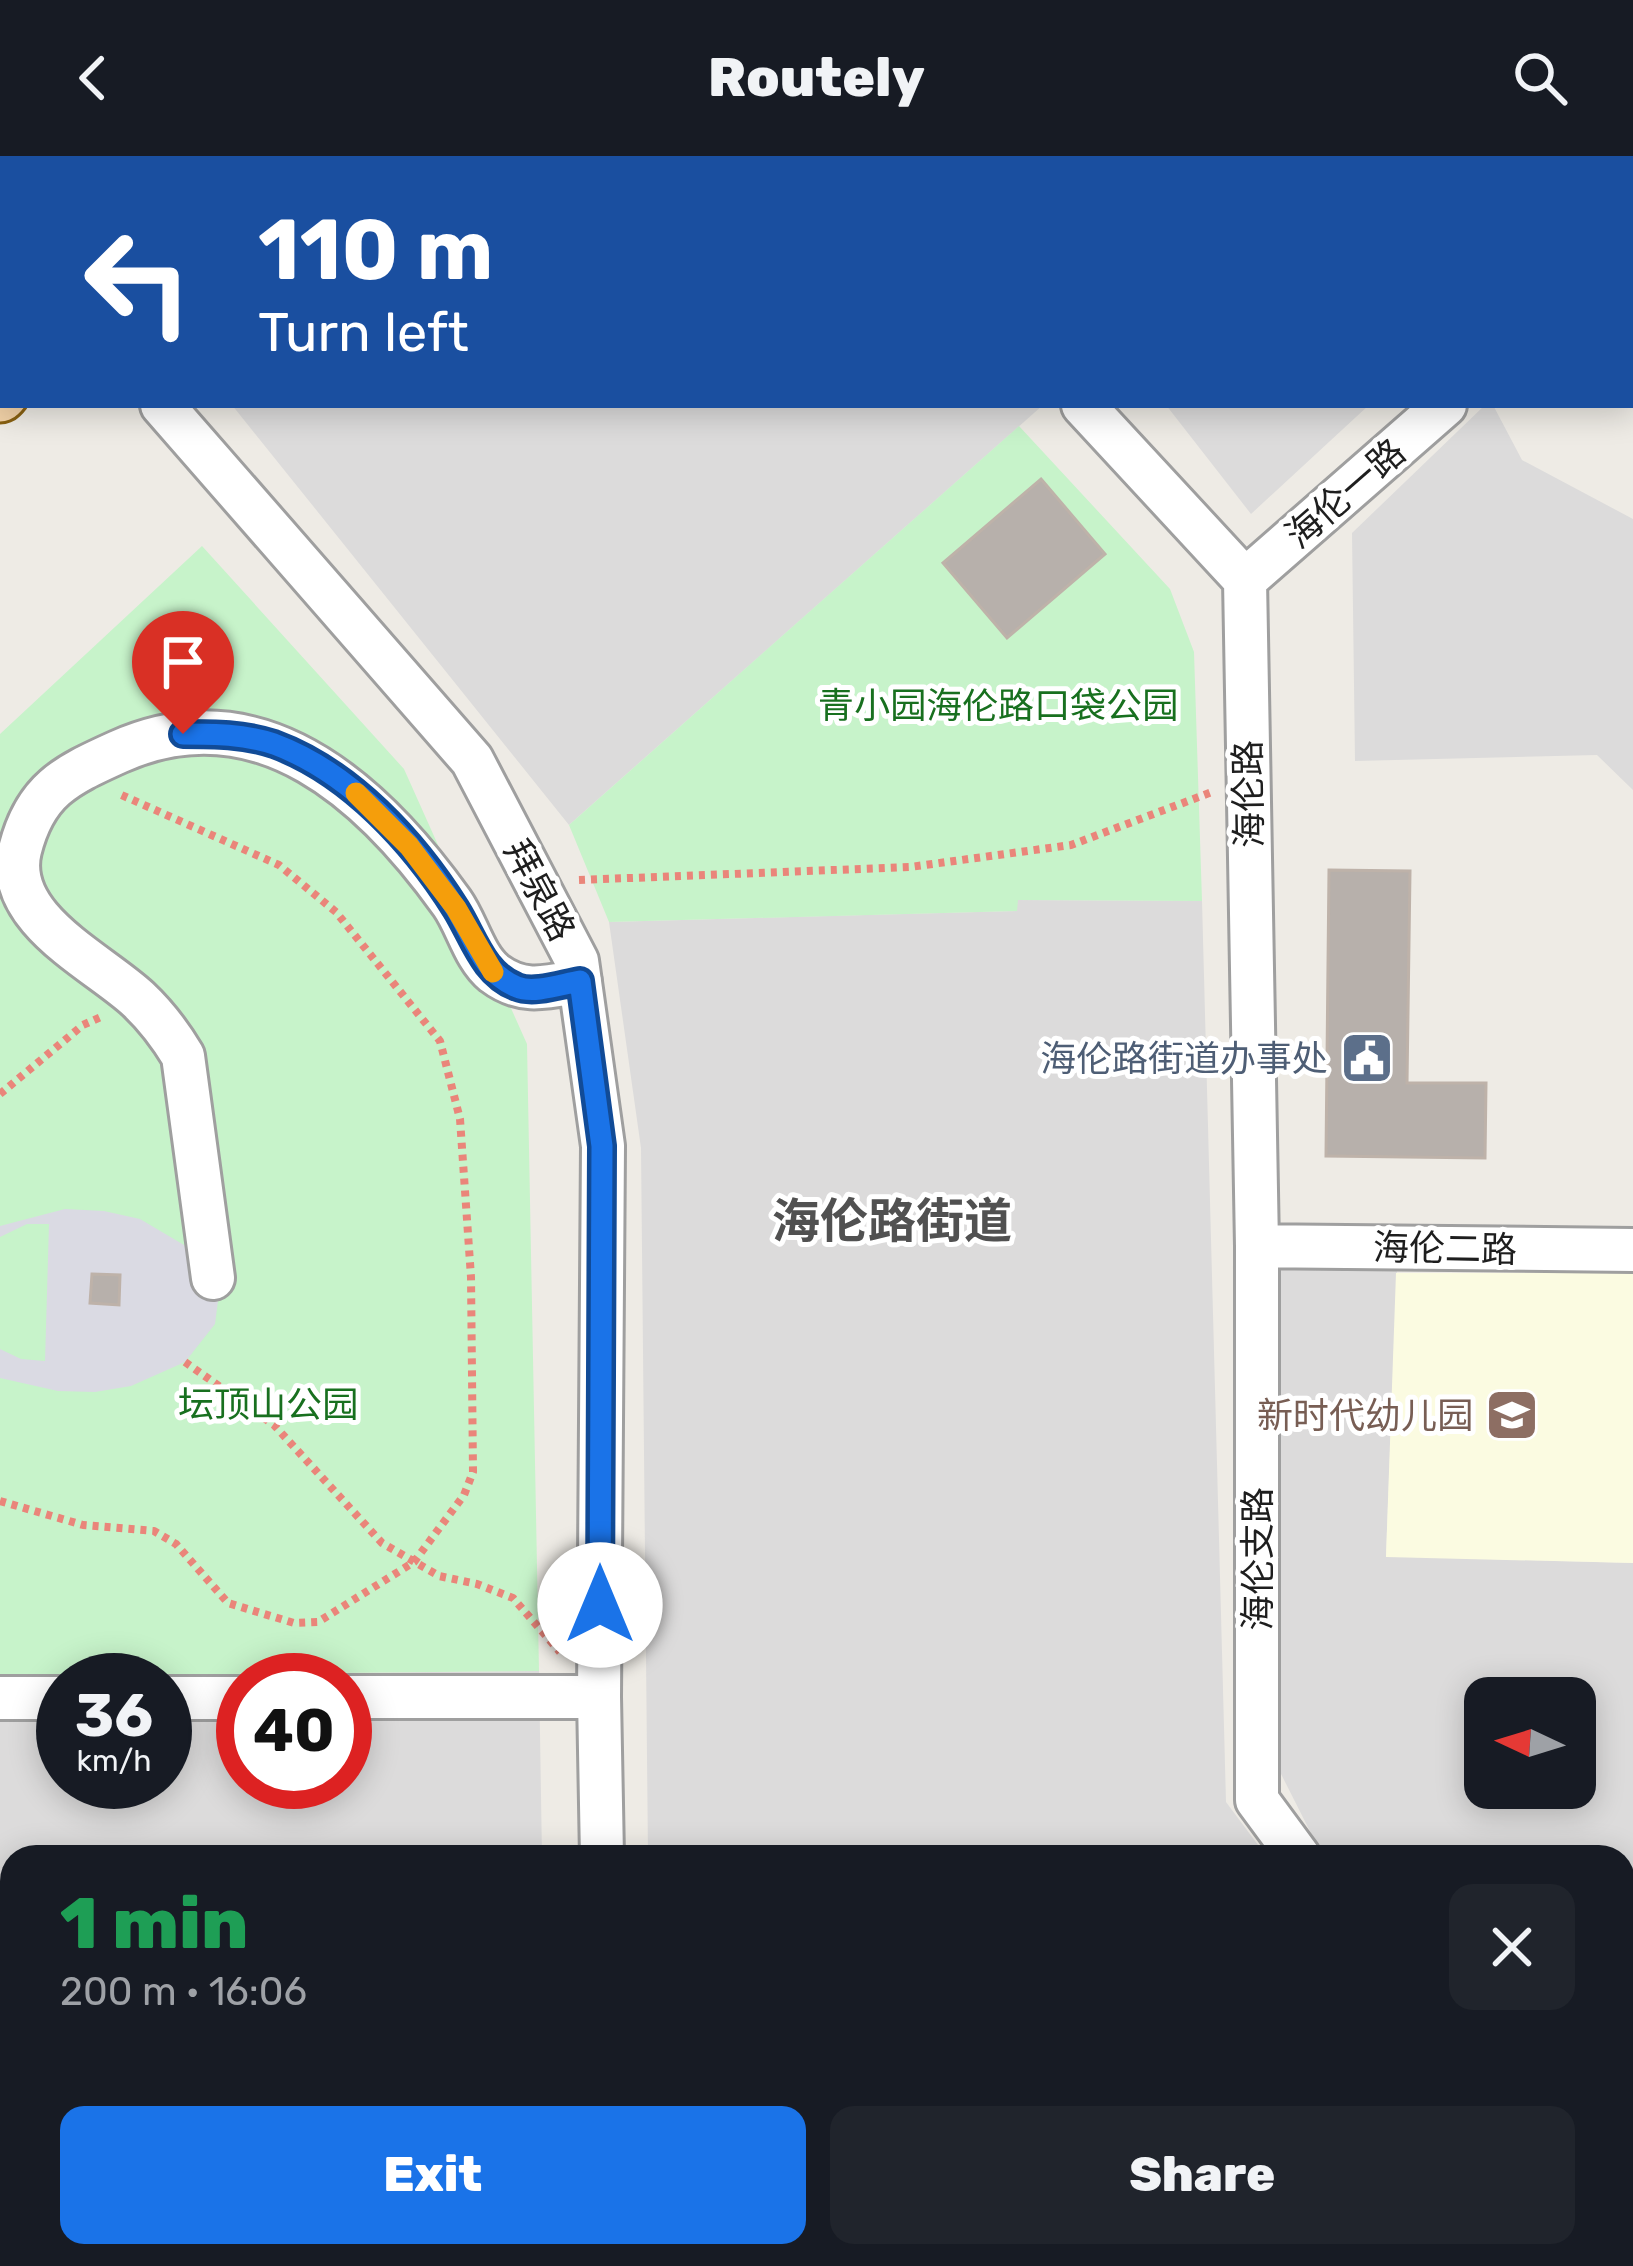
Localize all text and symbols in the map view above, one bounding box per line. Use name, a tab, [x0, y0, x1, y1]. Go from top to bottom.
icon: back	[60, 45, 126, 111]
icon: search	[1507, 45, 1573, 111]
text: Routely	[708, 46, 925, 110]
text: 110 m	[258, 200, 493, 300]
icon: left	[60, 204, 216, 360]
text: Turn left	[258, 301, 469, 365]
street label: 海伦一路	[1277, 430, 1414, 557]
pin	[132, 611, 234, 734]
icon: arrive	[150, 629, 216, 695]
park label: 青小园海伦路口袋公园	[818, 684, 1178, 727]
street label: 海伦路	[1226, 740, 1271, 848]
street label: 拜泉路	[495, 832, 584, 948]
public building icon: 海伦路街道办事处	[1339, 1030, 1395, 1086]
place label: 海伦路街道办事处	[1040, 1037, 1328, 1080]
district label: 海伦路街道	[772, 1193, 1012, 1250]
street label: 海伦二路	[1373, 1226, 1517, 1271]
park label: 坛顶山公园	[178, 1383, 358, 1426]
school or university icon: 新时代幼儿园	[1484, 1387, 1540, 1443]
place label: 新时代幼儿园	[1257, 1394, 1473, 1437]
street label: 海伦支路	[1236, 1487, 1279, 1631]
position arrow	[537, 1542, 663, 1668]
speed limit sign: 40	[216, 1653, 372, 1809]
north arrow	[1464, 1677, 1596, 1809]
map controls	[1464, 1677, 1596, 1809]
text: 36	[75, 1680, 153, 1751]
text: km/h	[77, 1743, 151, 1779]
text: 1 min	[60, 1881, 248, 1966]
button: close	[1449, 1884, 1575, 2010]
text: 200 m · 16:06	[60, 1969, 307, 2015]
button: Exit	[60, 2106, 806, 2244]
button: Share	[830, 2106, 1575, 2244]

